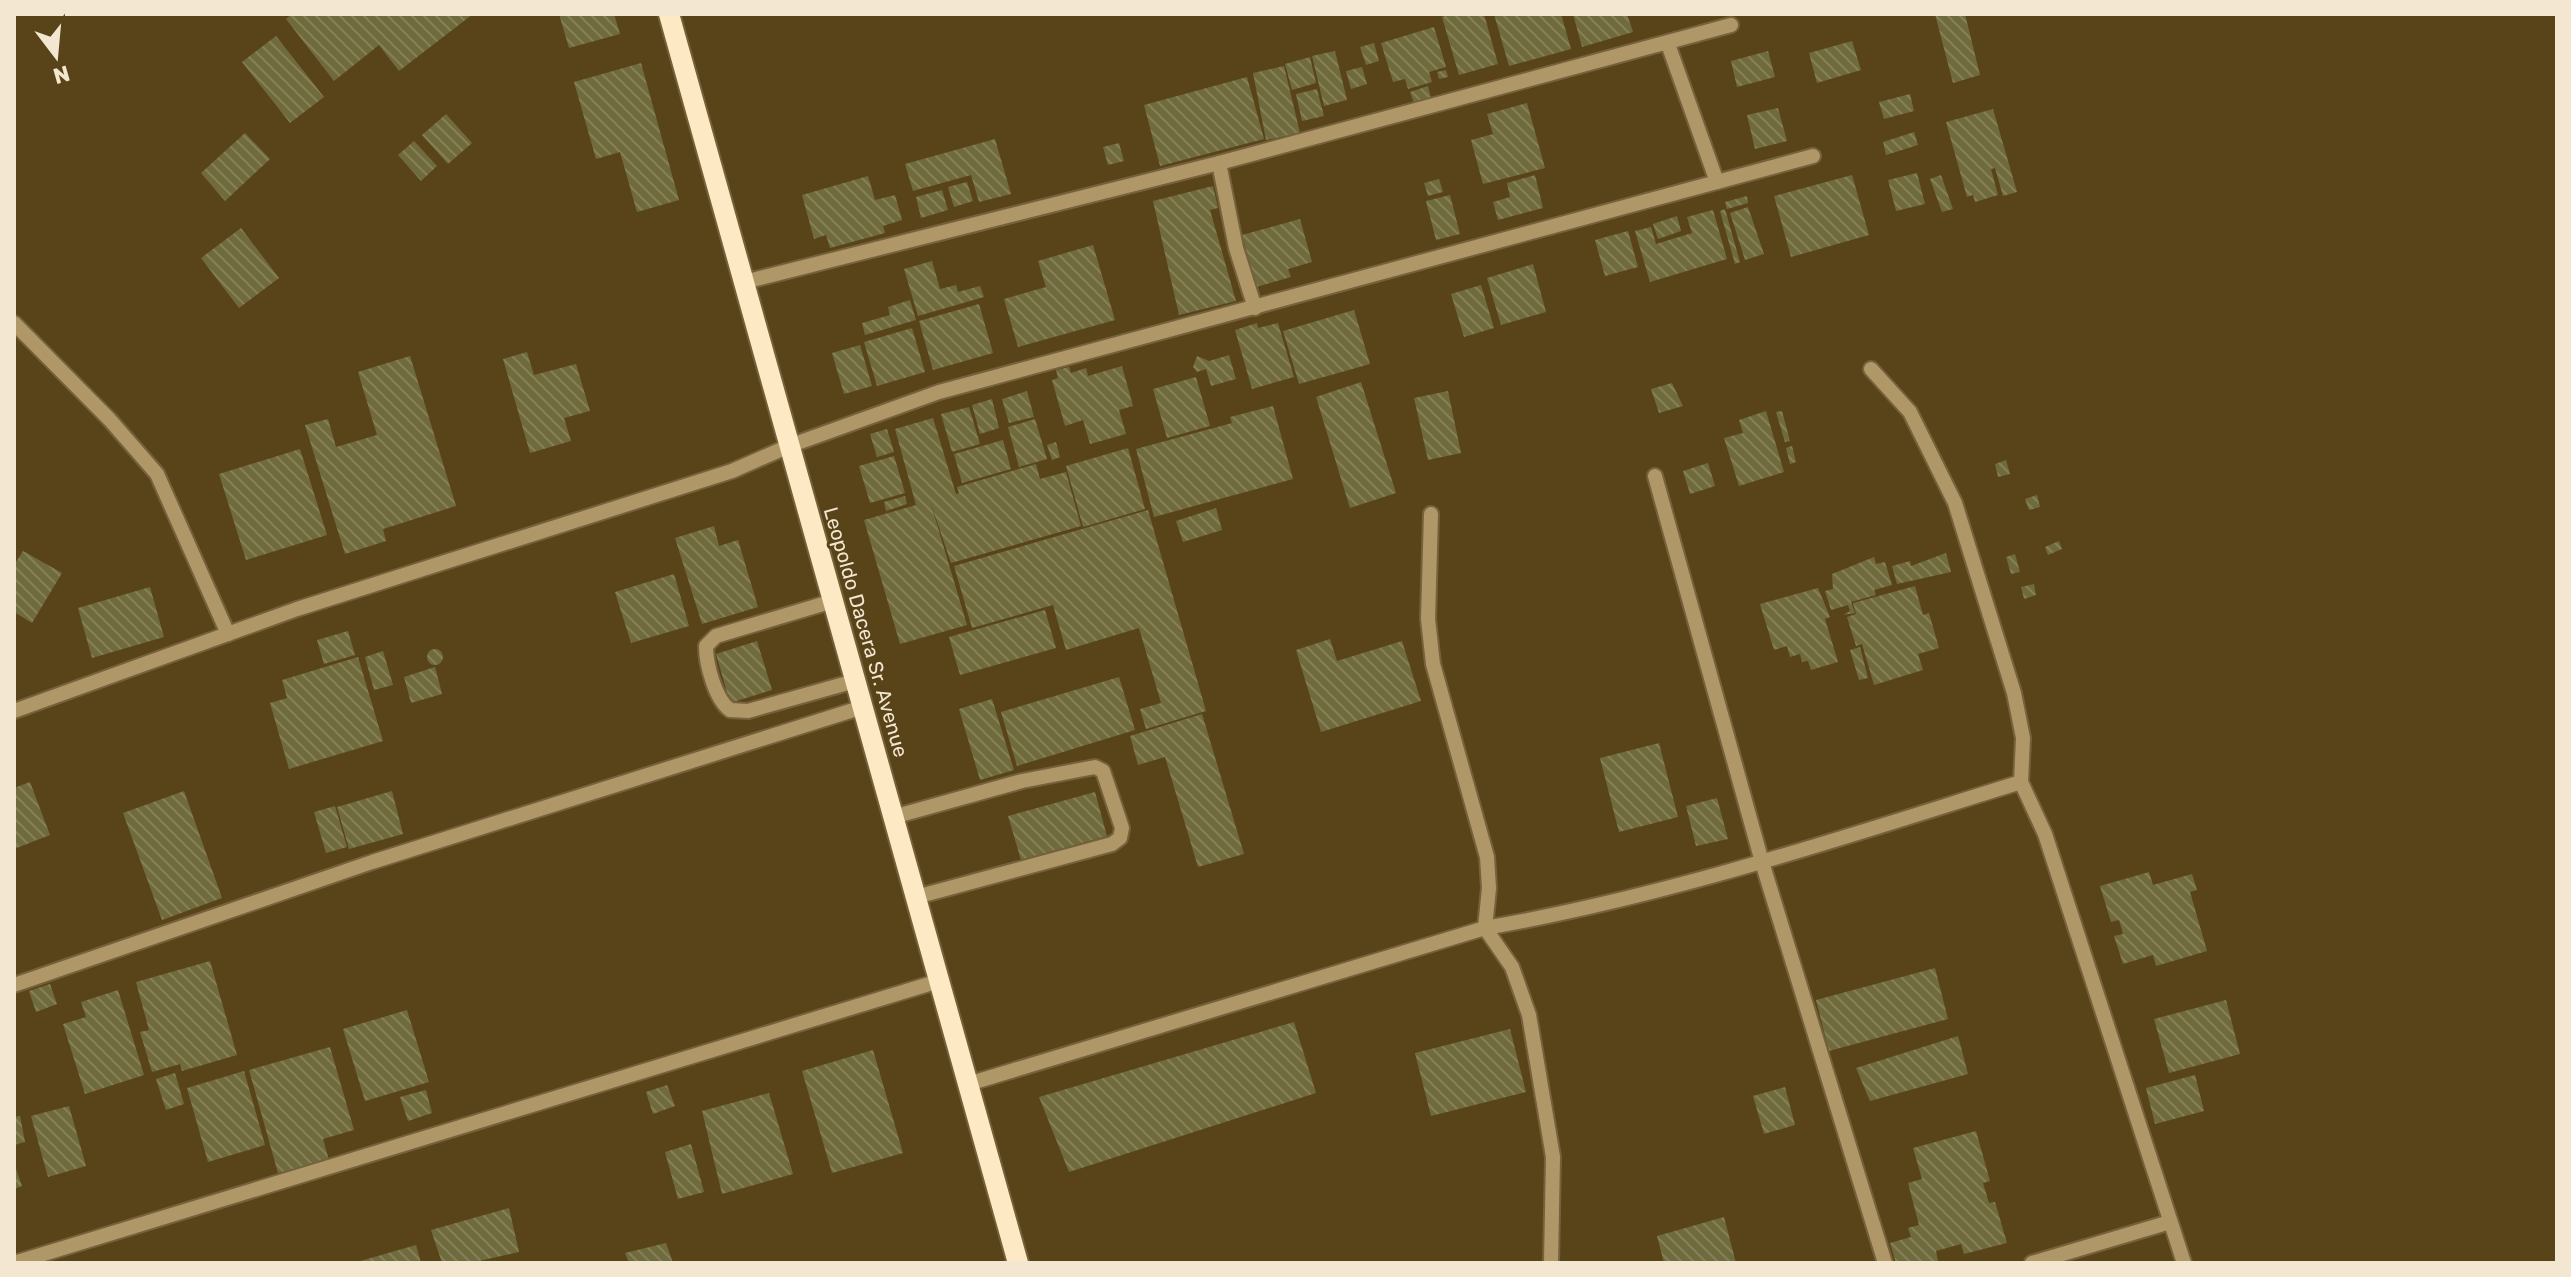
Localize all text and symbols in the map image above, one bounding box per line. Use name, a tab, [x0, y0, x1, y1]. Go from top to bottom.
north arrow	[16, 16, 96, 96]
text: N	[50, 60, 73, 90]
street label: Leopoldo Dacera Sr. Avenue	[819, 504, 913, 760]

